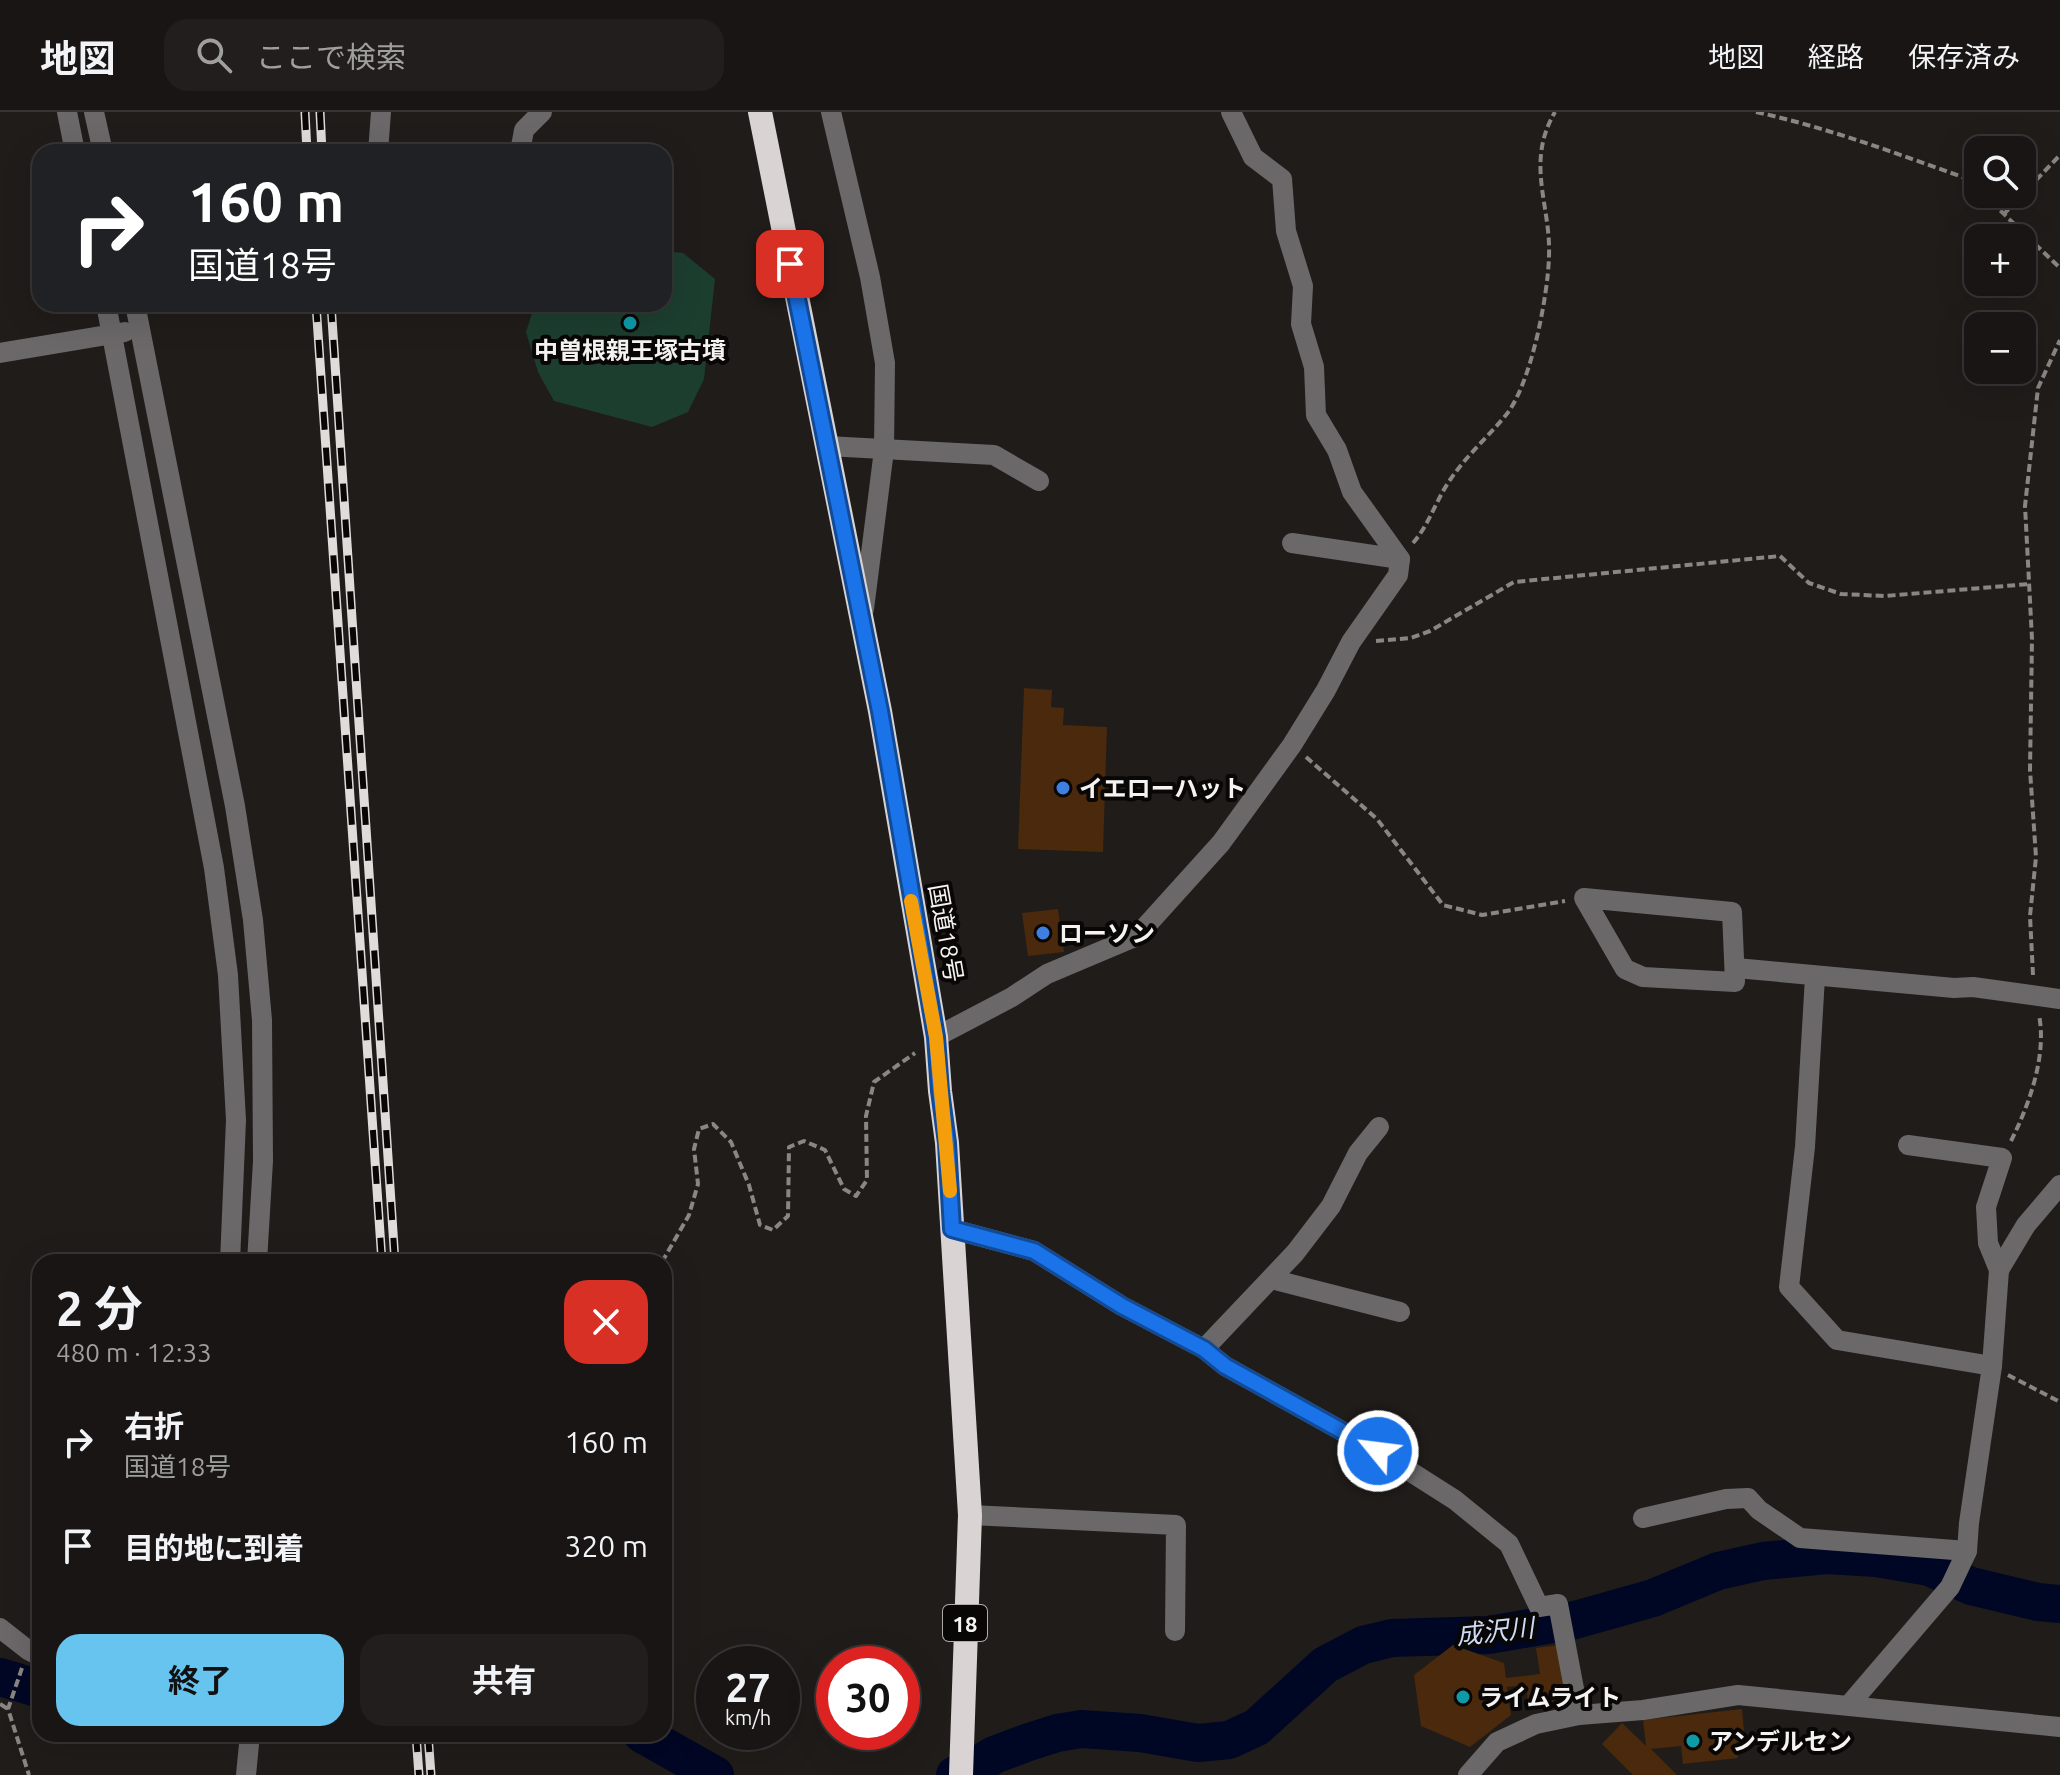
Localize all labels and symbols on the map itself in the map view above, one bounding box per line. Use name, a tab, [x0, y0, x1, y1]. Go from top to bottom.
pin	[756, 230, 824, 298]
marker: 中曽根親王塚古墳	[621, 314, 639, 332]
place label: 中曽根親王塚古墳	[534, 337, 726, 364]
place label: イエローハット	[1079, 775, 1246, 802]
marker: イエローハット	[1054, 779, 1072, 797]
street label: 国道18号	[924, 882, 968, 984]
place label: ローソン	[1059, 920, 1155, 947]
marker: ローソン	[1034, 924, 1052, 942]
position arrow	[1336, 1409, 1420, 1493]
road number: 18	[943, 1605, 987, 1641]
water label: 成沢川	[1455, 1612, 1538, 1649]
speed limit sign: 30	[816, 1646, 920, 1750]
place label: ライムライト	[1479, 1684, 1621, 1711]
marker: ライムライト	[1454, 1688, 1472, 1706]
place label: アンデルセン	[1709, 1728, 1852, 1755]
marker: アンデルセン	[1684, 1732, 1702, 1750]

